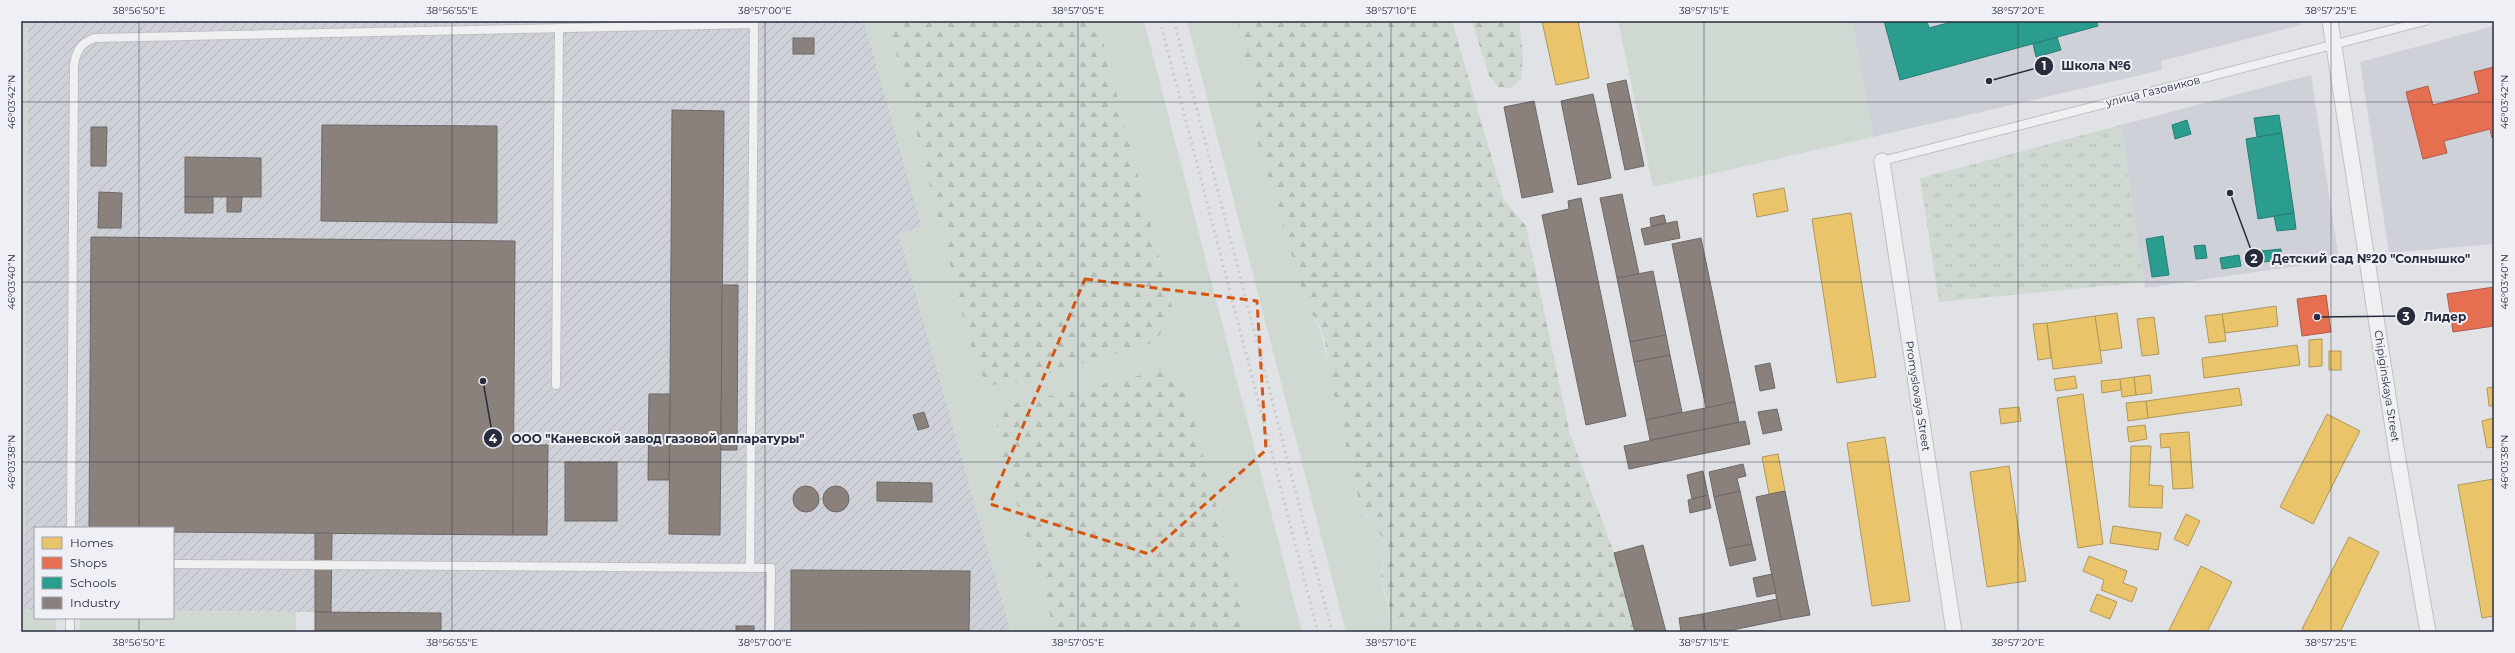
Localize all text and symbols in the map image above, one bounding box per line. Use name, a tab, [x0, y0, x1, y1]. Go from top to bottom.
text: 38°56'50"E	[113, 4, 166, 17]
text: 38°56'55"E	[426, 4, 478, 17]
text: 38°57'00"E	[738, 4, 792, 17]
text: 38°57'05"E	[1052, 4, 1105, 17]
text: 38°57'10"E	[1365, 4, 1417, 17]
text: 38°57'15"E	[1679, 4, 1729, 17]
text: 38°57'20"E	[1991, 4, 2045, 17]
text: 38°57'25"E	[2305, 4, 2357, 17]
callout: Школа №6	[2034, 54, 2139, 78]
text: 1	[2042, 58, 2046, 73]
text: Школа №6	[2061, 58, 2131, 73]
street label: улица Газовиков	[2103, 73, 2202, 110]
text: 46°03'42"N	[5, 75, 18, 129]
text: 46°03'42"N	[2498, 75, 2511, 129]
callout: Детский сад №20 "Солнышко"	[2244, 246, 2478, 270]
text: 2	[2250, 251, 2258, 266]
text: Детский сад №20 "Солнышко"	[2272, 251, 2470, 266]
text: 46°03'40"N	[5, 254, 18, 310]
text: 46°03'40"N	[2498, 254, 2511, 310]
callout: Лидер	[2396, 304, 2475, 328]
text: 3	[2401, 309, 2410, 324]
text: Лидер	[2424, 309, 2466, 324]
street label: Chipiginskaya Street	[2371, 329, 2403, 443]
street label: Promyslovaya Street	[1902, 340, 1934, 453]
callout: ООО "Каневской завод газовой аппаратуры"	[483, 426, 812, 450]
text: 4	[489, 431, 498, 446]
text: ООО "Каневской завод газовой аппаратуры"	[511, 431, 805, 446]
text: 46°03'38"N	[5, 435, 18, 489]
text: 46°03'38"N	[2498, 435, 2511, 489]
legend	[34, 527, 174, 619]
text: Homes	[70, 535, 113, 550]
text: Shops	[70, 555, 107, 570]
text: Schools	[70, 575, 116, 590]
text: Industry	[70, 595, 120, 610]
text: 38°56'50"E	[113, 636, 166, 649]
text: 38°56'55"E	[426, 636, 478, 649]
text: 38°57'00"E	[738, 636, 792, 649]
text: 38°57'05"E	[1052, 636, 1105, 649]
text: 38°57'10"E	[1365, 636, 1417, 649]
text: 38°57'15"E	[1679, 636, 1729, 649]
text: 38°57'20"E	[1991, 636, 2045, 649]
text: 38°57'25"E	[2305, 636, 2357, 649]

